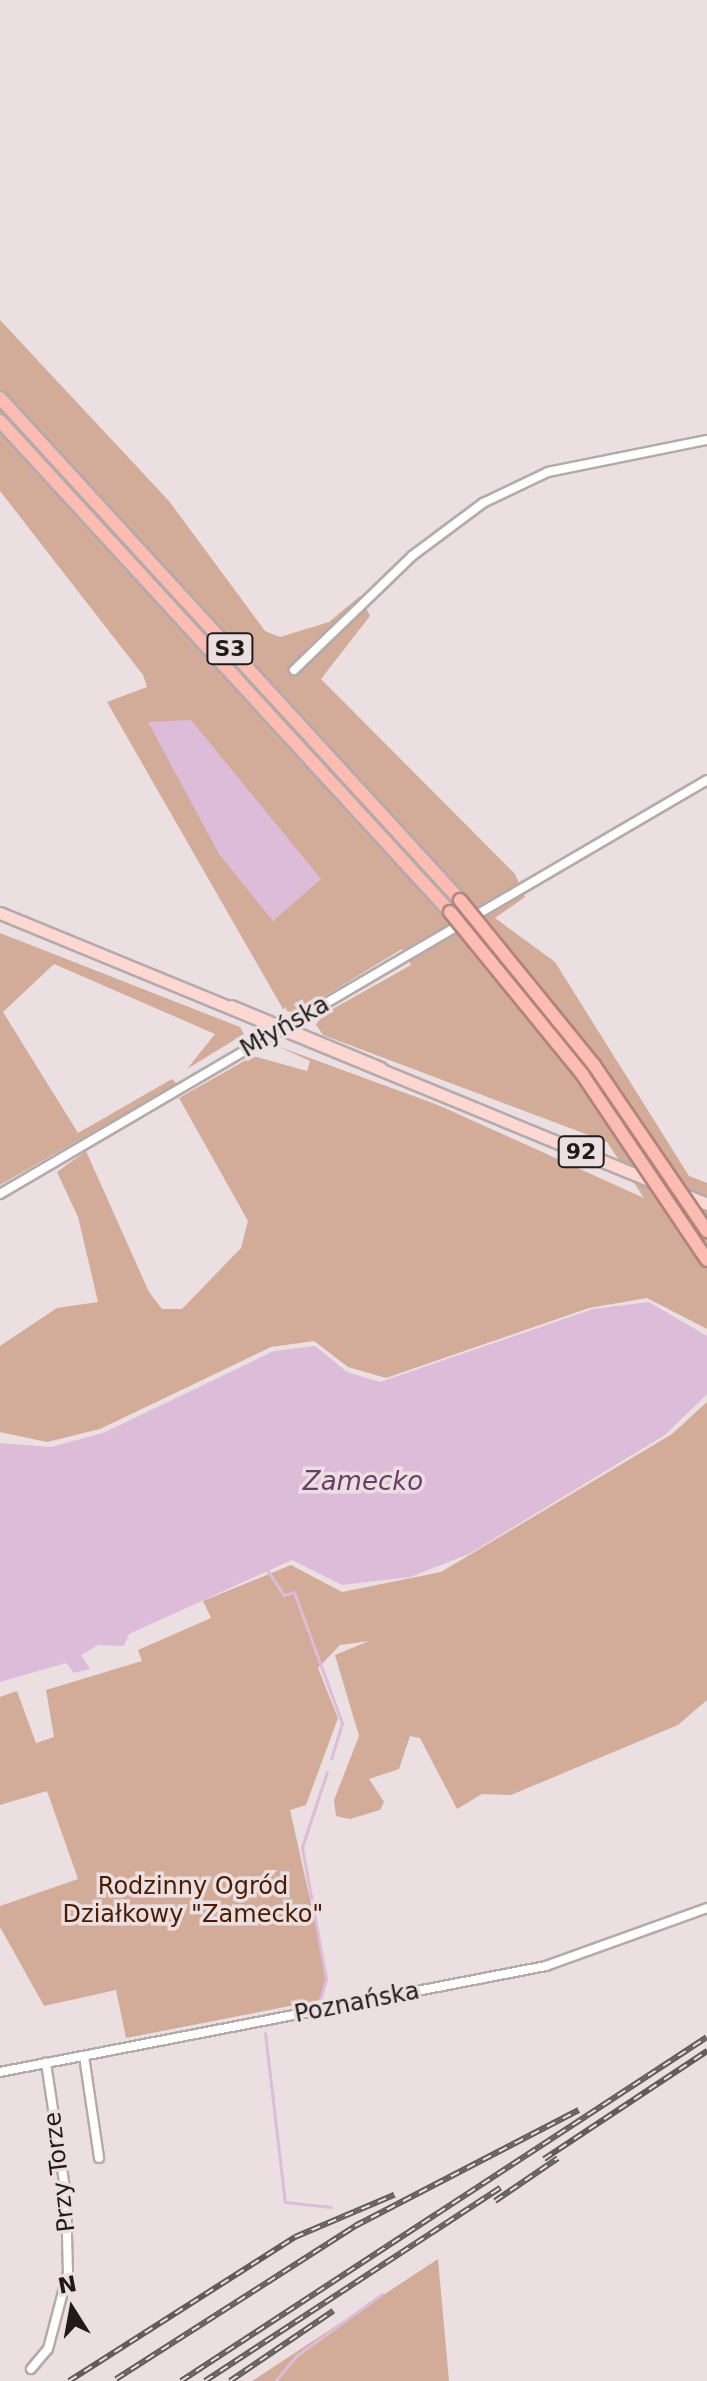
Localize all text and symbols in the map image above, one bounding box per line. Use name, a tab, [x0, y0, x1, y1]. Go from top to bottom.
road number: S3	[206, 631, 254, 667]
street label: Młyńska	[236, 990, 334, 1064]
road number: 92	[557, 1134, 605, 1170]
water label: Zamecko	[303, 1466, 423, 1498]
park label: Rodzinny Ogród Działkowy "Zamecko"	[63, 1873, 323, 1929]
street label: Poznańska	[292, 1977, 422, 2029]
street label: Przy Torze	[38, 2110, 82, 2234]
north arrow	[32, 2269, 112, 2349]
text: N	[56, 2271, 79, 2299]

